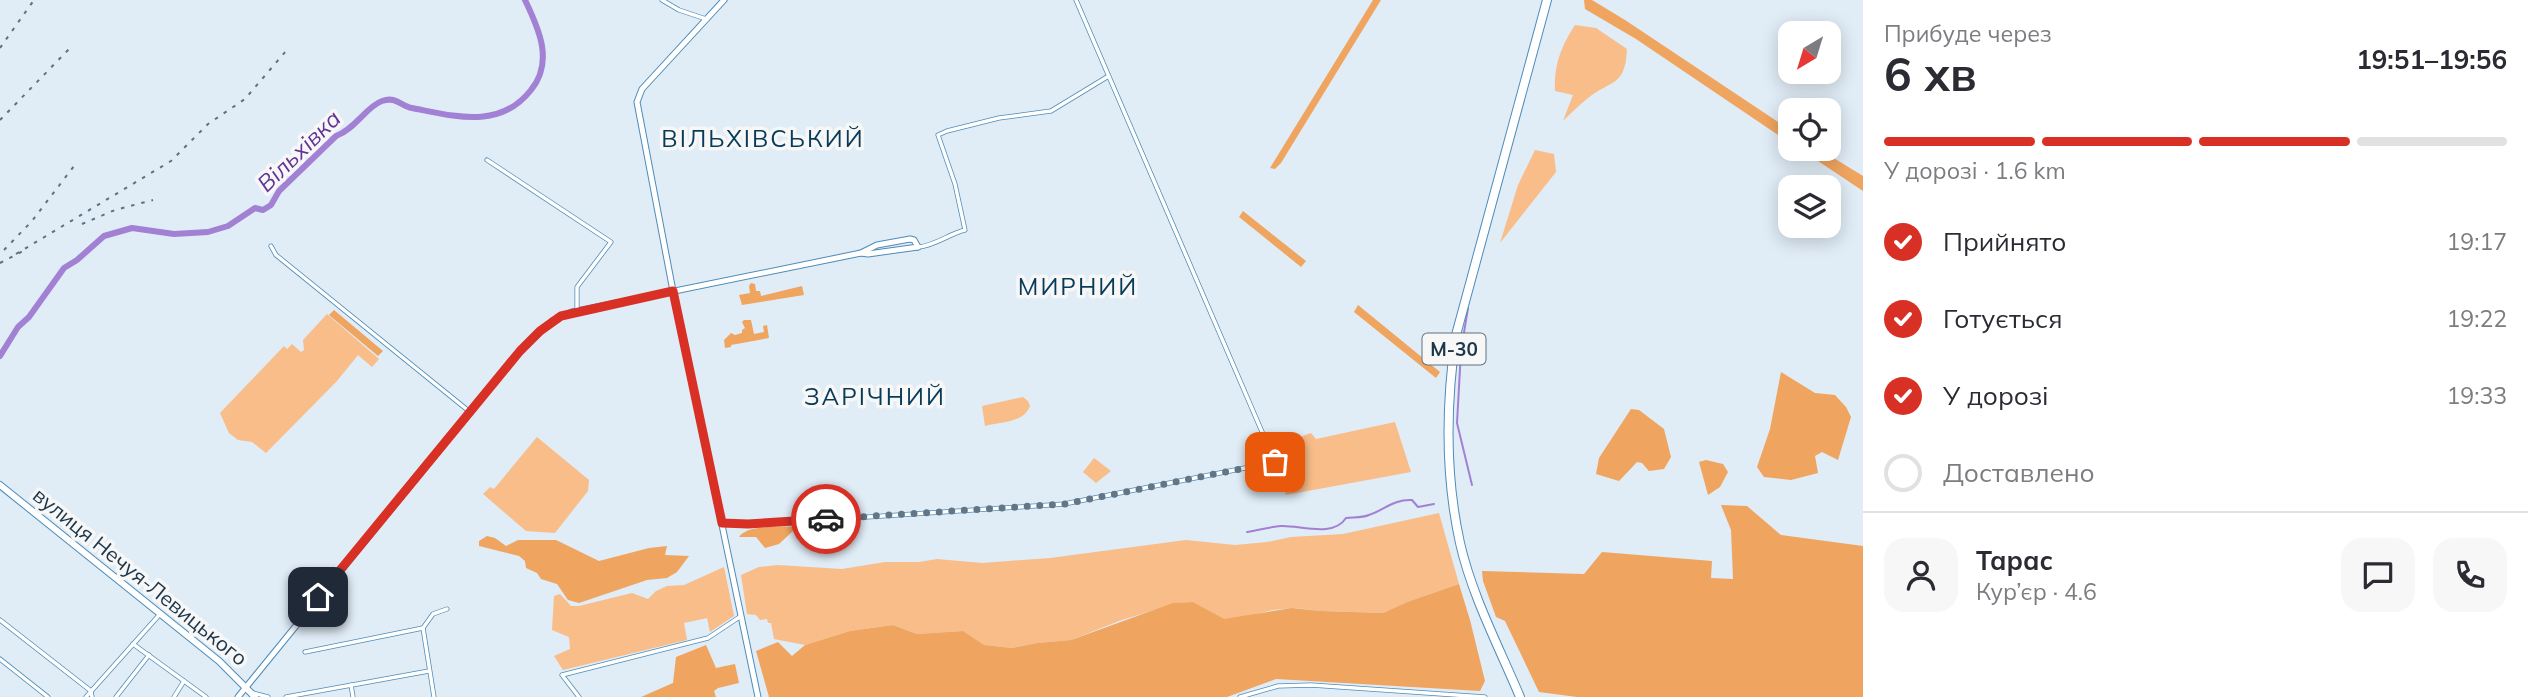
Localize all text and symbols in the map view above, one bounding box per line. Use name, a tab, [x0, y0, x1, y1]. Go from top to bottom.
text: Прибуде через	[1884, 19, 2052, 48]
north arrow	[1778, 21, 1841, 84]
map controls	[1778, 21, 1841, 238]
text: 19:51–19:56	[2356, 43, 2507, 76]
text: 6 хв	[1884, 45, 1977, 103]
button: locate	[1778, 98, 1841, 161]
water label: Вільхівка	[251, 104, 346, 198]
district label: ВІЛЬХІВСЬКИЙ	[661, 123, 865, 153]
text: У дорозі · 1.6 km	[1884, 156, 2066, 185]
button: layers	[1778, 175, 1841, 238]
icon: check	[1884, 223, 1922, 261]
text: Прийнято	[1943, 225, 2066, 258]
text: 19:17	[2447, 227, 2507, 256]
district label: МИРНИЙ	[1018, 271, 1138, 301]
icon: check	[1884, 300, 1922, 338]
text: Готується	[1943, 302, 2062, 335]
text: 19:22	[2447, 304, 2507, 333]
road number: М-30	[1422, 334, 1486, 364]
icon: check	[1884, 377, 1922, 415]
text: У дорозі	[1943, 379, 2049, 412]
district label: ЗАРІЧНИЙ	[804, 381, 946, 411]
text: 19:33	[2447, 381, 2507, 410]
pin	[1245, 432, 1305, 492]
icon: bag	[1256, 443, 1294, 481]
text: Доставлено	[1943, 456, 2095, 489]
street label: вулиця Нечуя-Левицького	[28, 482, 253, 671]
courier	[791, 484, 861, 554]
icon: car	[807, 500, 845, 538]
button: person	[1884, 538, 1958, 612]
button: chat	[2341, 538, 2415, 612]
button: phone	[2433, 538, 2507, 612]
text: Тарас	[1976, 544, 2053, 577]
pin	[288, 567, 348, 627]
text: Кур’єр · 4.6	[1976, 577, 2097, 606]
icon: home	[299, 578, 337, 616]

